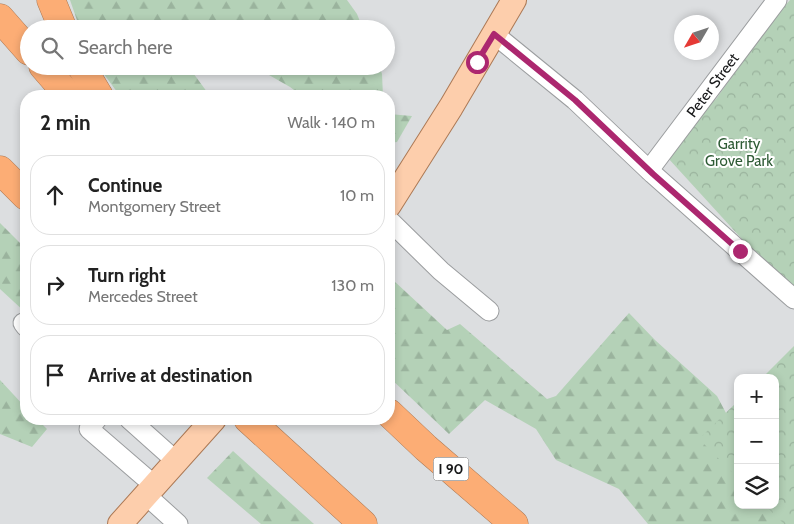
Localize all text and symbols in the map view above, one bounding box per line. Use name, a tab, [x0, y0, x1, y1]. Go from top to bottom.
north arrow	[674, 15, 719, 60]
search box	[20, 20, 395, 75]
icon: search	[38, 34, 66, 62]
text: Search here	[78, 36, 172, 59]
street label: Peter Street	[683, 50, 743, 121]
route start	[466, 51, 489, 74]
text: 2 min	[40, 110, 91, 135]
text: Walk · 140 m	[288, 113, 375, 132]
park label: Garrity Grove Park	[705, 135, 773, 170]
text: Continue	[88, 174, 162, 197]
icon: ahead	[41, 181, 69, 209]
text: 10 m	[340, 186, 374, 205]
text: Montgomery Street	[88, 197, 221, 216]
route end	[729, 240, 752, 263]
text: Turn right	[88, 264, 166, 287]
icon: right	[41, 271, 69, 299]
text: 130 m	[331, 276, 374, 295]
text: Mercedes Street	[88, 287, 198, 306]
icon: arrive	[41, 361, 69, 389]
text: Arrive at destination	[88, 364, 252, 387]
map controls	[734, 374, 779, 509]
button: +	[734, 374, 779, 419]
button: −	[734, 419, 779, 464]
road number: I 90	[434, 458, 468, 480]
button: layers	[734, 464, 779, 509]

